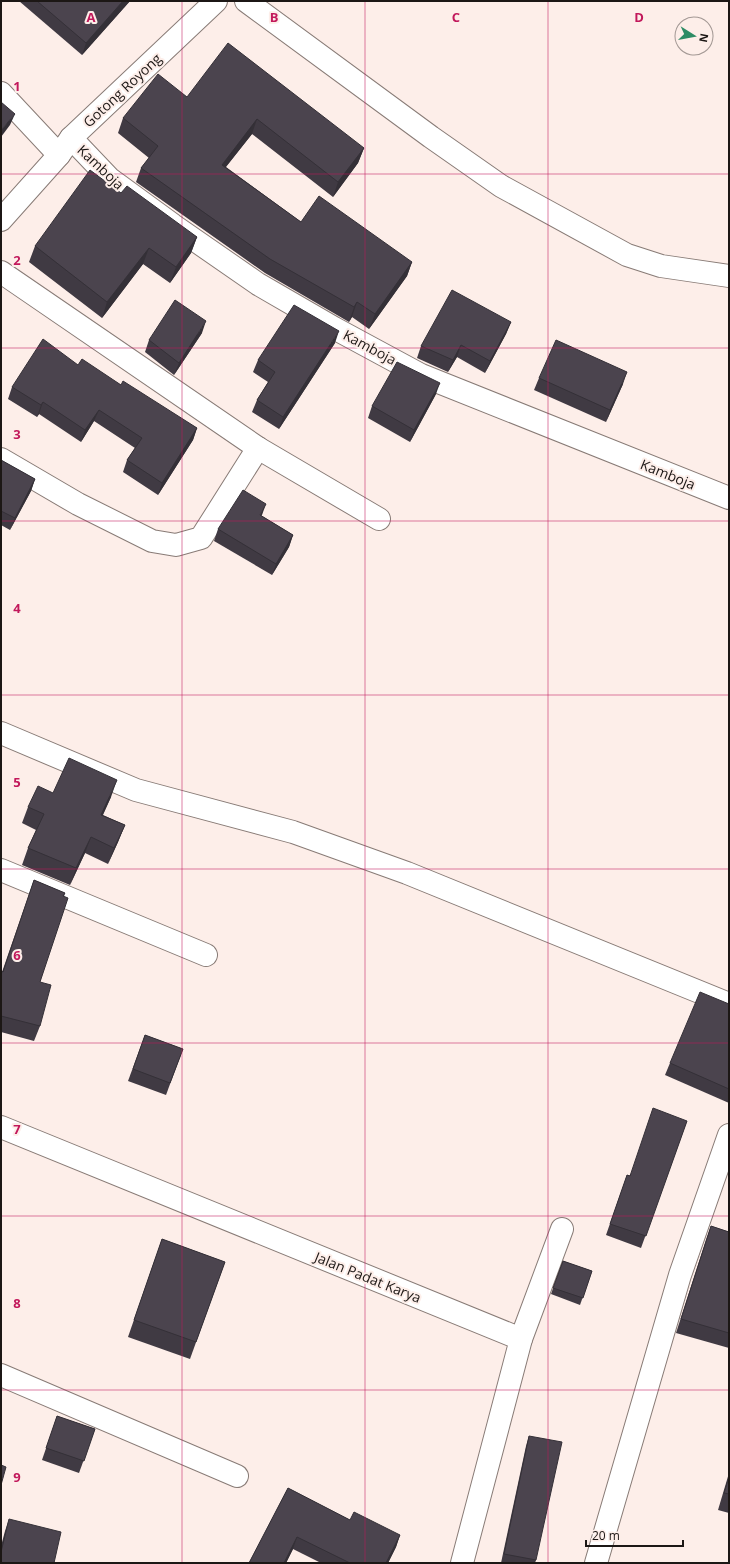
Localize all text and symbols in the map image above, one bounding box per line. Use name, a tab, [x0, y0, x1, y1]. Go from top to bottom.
text: A	[87, 8, 96, 26]
text: B	[270, 8, 279, 26]
text: C	[452, 8, 460, 26]
text: D	[634, 8, 644, 26]
north arrow	[674, 16, 714, 56]
text: N	[696, 32, 713, 44]
street label: Gotong Royong	[79, 49, 166, 131]
text: 1	[13, 77, 21, 95]
street label: Kamboja	[73, 140, 129, 194]
text: 2	[13, 251, 21, 269]
street label: Kamboja	[340, 325, 400, 369]
text: 3	[13, 425, 21, 443]
street label: Kamboja	[638, 454, 698, 494]
text: 4	[13, 599, 21, 617]
text: 5	[13, 773, 21, 791]
text: 6	[13, 946, 21, 964]
text: 7	[13, 1120, 21, 1138]
street label: Jalan Padat Karya	[310, 1246, 424, 1307]
text: 8	[13, 1294, 21, 1312]
text: 9	[13, 1468, 21, 1486]
scale bar	[586, 1522, 683, 1548]
text: 20 m	[592, 1527, 620, 1544]

